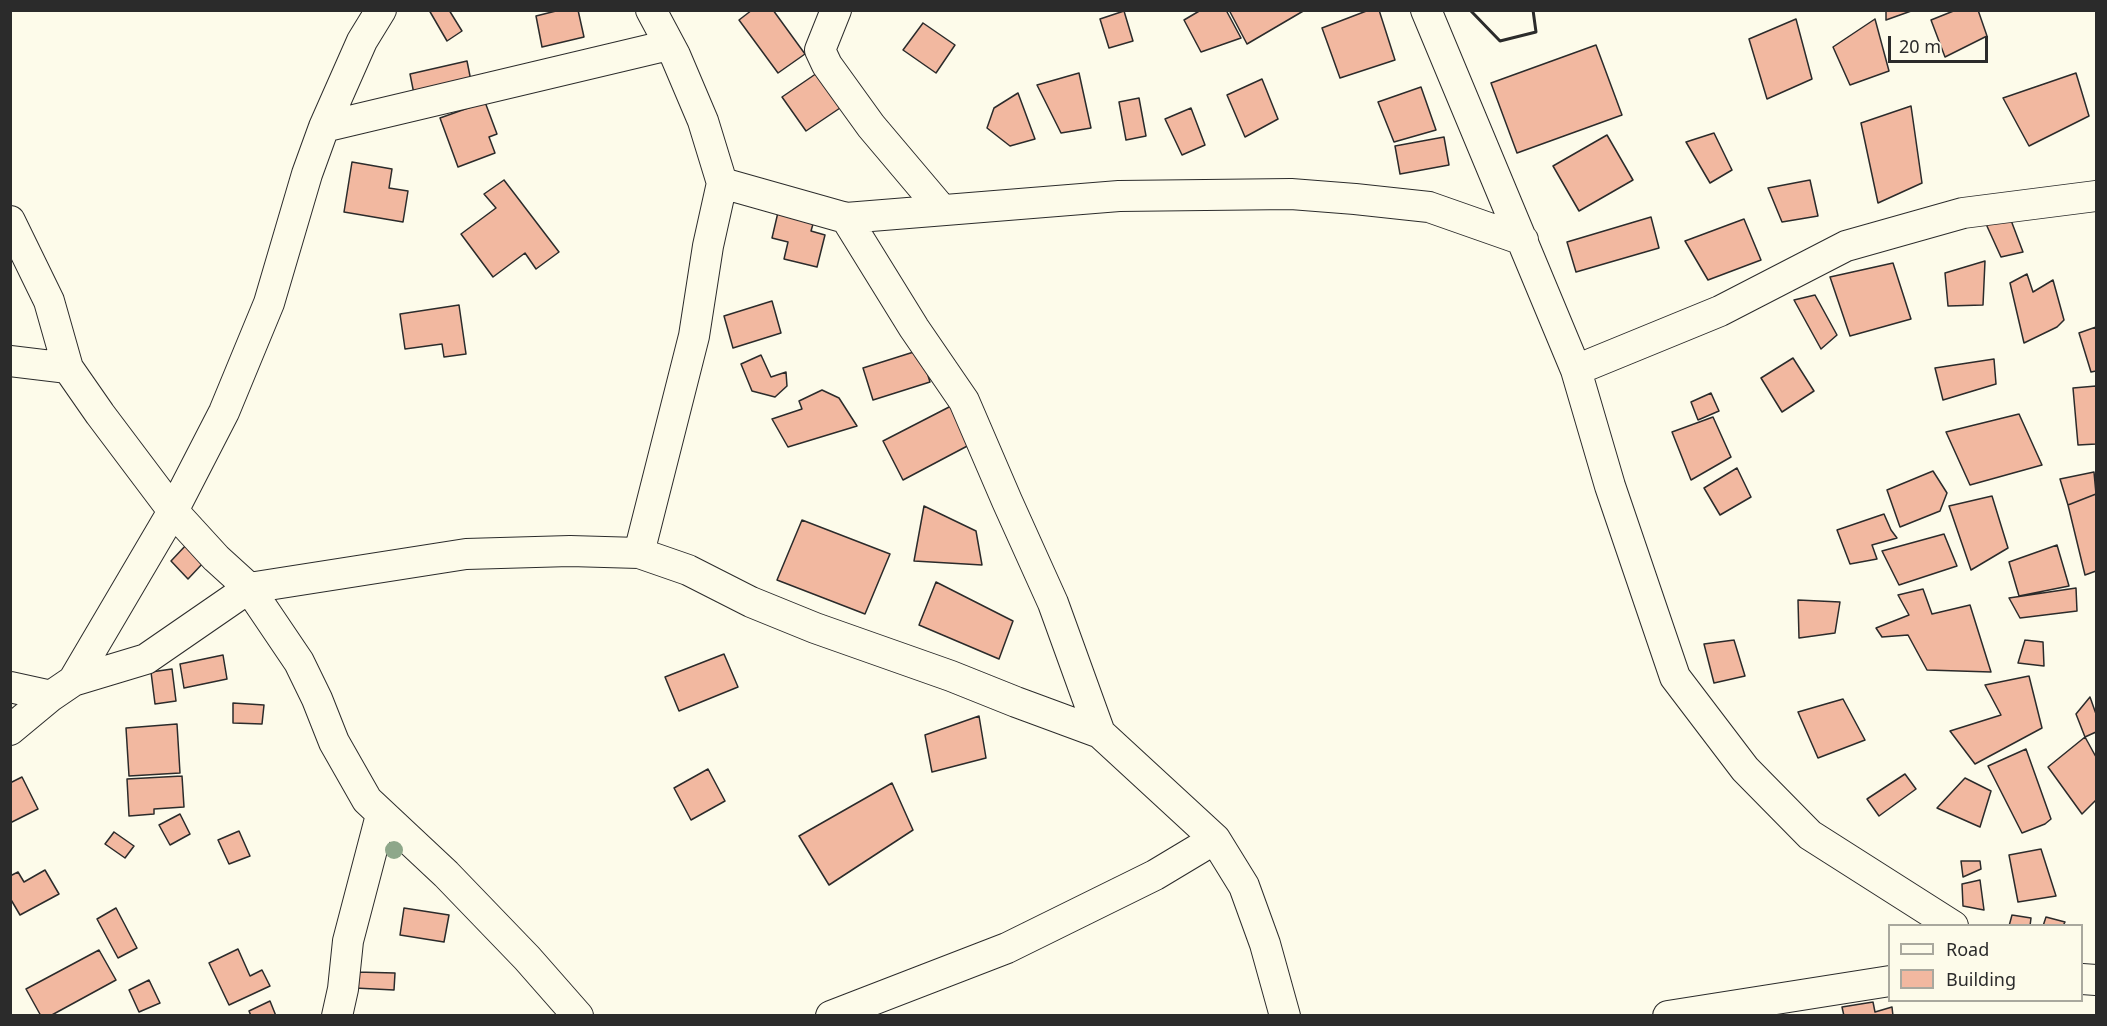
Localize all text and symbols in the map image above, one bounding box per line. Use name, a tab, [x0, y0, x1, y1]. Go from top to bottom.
scale bar	[1891, 24, 1992, 62]
text: 20 m	[1899, 34, 1941, 58]
legend	[1888, 924, 2083, 1002]
text: Road	[1946, 937, 1989, 961]
text: Building	[1946, 967, 2016, 991]

